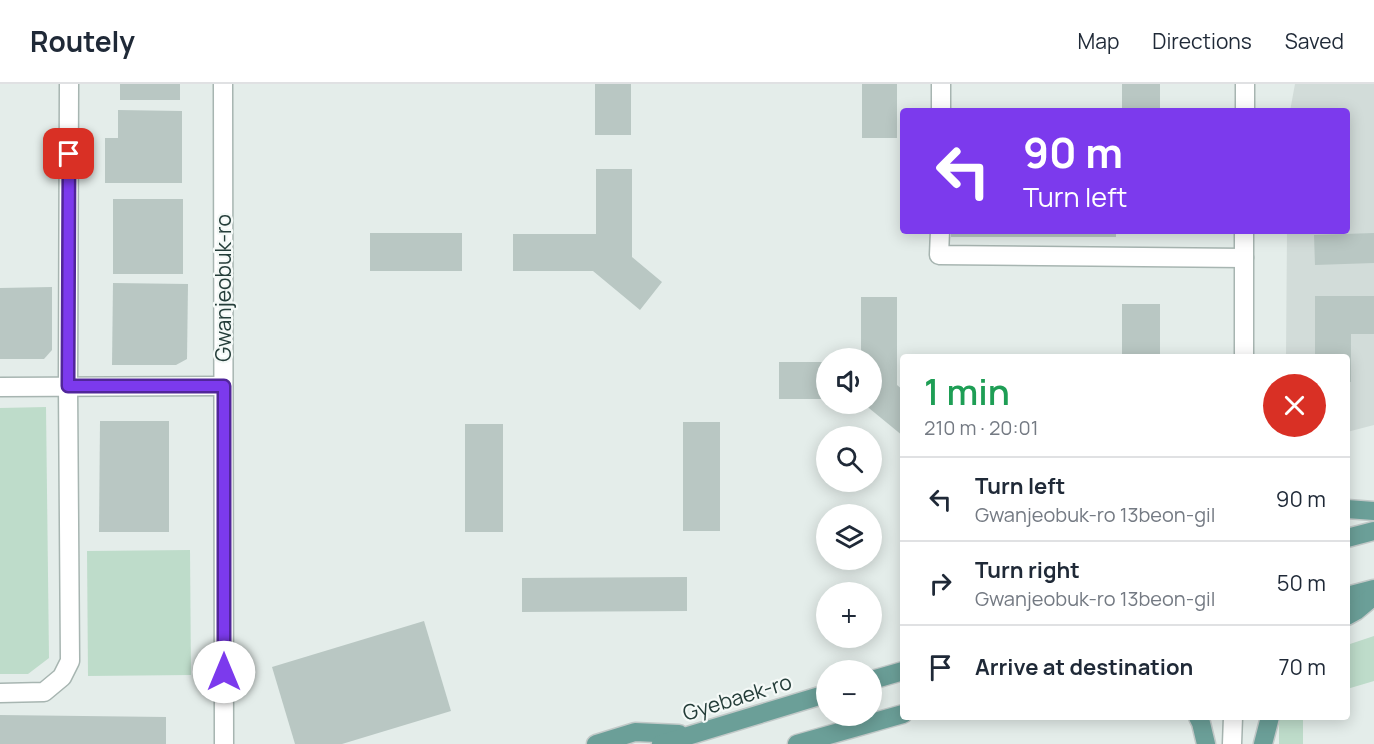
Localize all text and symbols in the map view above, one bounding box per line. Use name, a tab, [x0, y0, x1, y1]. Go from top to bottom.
text: Routely	[30, 22, 135, 60]
text: Map	[1078, 27, 1119, 55]
text: Directions	[1152, 27, 1252, 55]
text: Saved	[1285, 27, 1344, 55]
text: 90 m	[1023, 123, 1123, 181]
pin	[43, 128, 94, 179]
icon: left	[924, 132, 1002, 210]
icon: arrive	[52, 137, 85, 170]
text: Turn left	[1023, 178, 1127, 215]
street label: Gwanjeobuk-ro	[209, 214, 237, 362]
map controls	[816, 348, 882, 726]
button: sound	[816, 348, 882, 414]
text: 1 min	[924, 367, 1010, 416]
button: close	[1263, 374, 1326, 437]
text: 210 m · 20:01	[924, 414, 1038, 441]
button: search	[816, 426, 882, 492]
text: Turn left	[975, 471, 1065, 501]
icon: left	[924, 483, 957, 516]
text: 90 m	[1276, 484, 1326, 514]
text: Gwanjeobuk-ro 13beon-gil	[975, 501, 1215, 528]
button: layers	[816, 504, 882, 570]
text: Turn right	[975, 555, 1080, 585]
icon: right	[924, 567, 957, 600]
text: 50 m	[1277, 568, 1326, 598]
button: +	[816, 582, 882, 648]
text: Gwanjeobuk-ro 13beon-gil	[975, 585, 1215, 612]
position arrow	[192, 640, 256, 704]
icon: arrive	[924, 651, 957, 684]
text: Arrive at destination	[975, 652, 1193, 682]
text: 70 m	[1278, 652, 1326, 682]
button: −	[816, 660, 882, 726]
street label: Gyebaek-ro	[679, 667, 795, 727]

